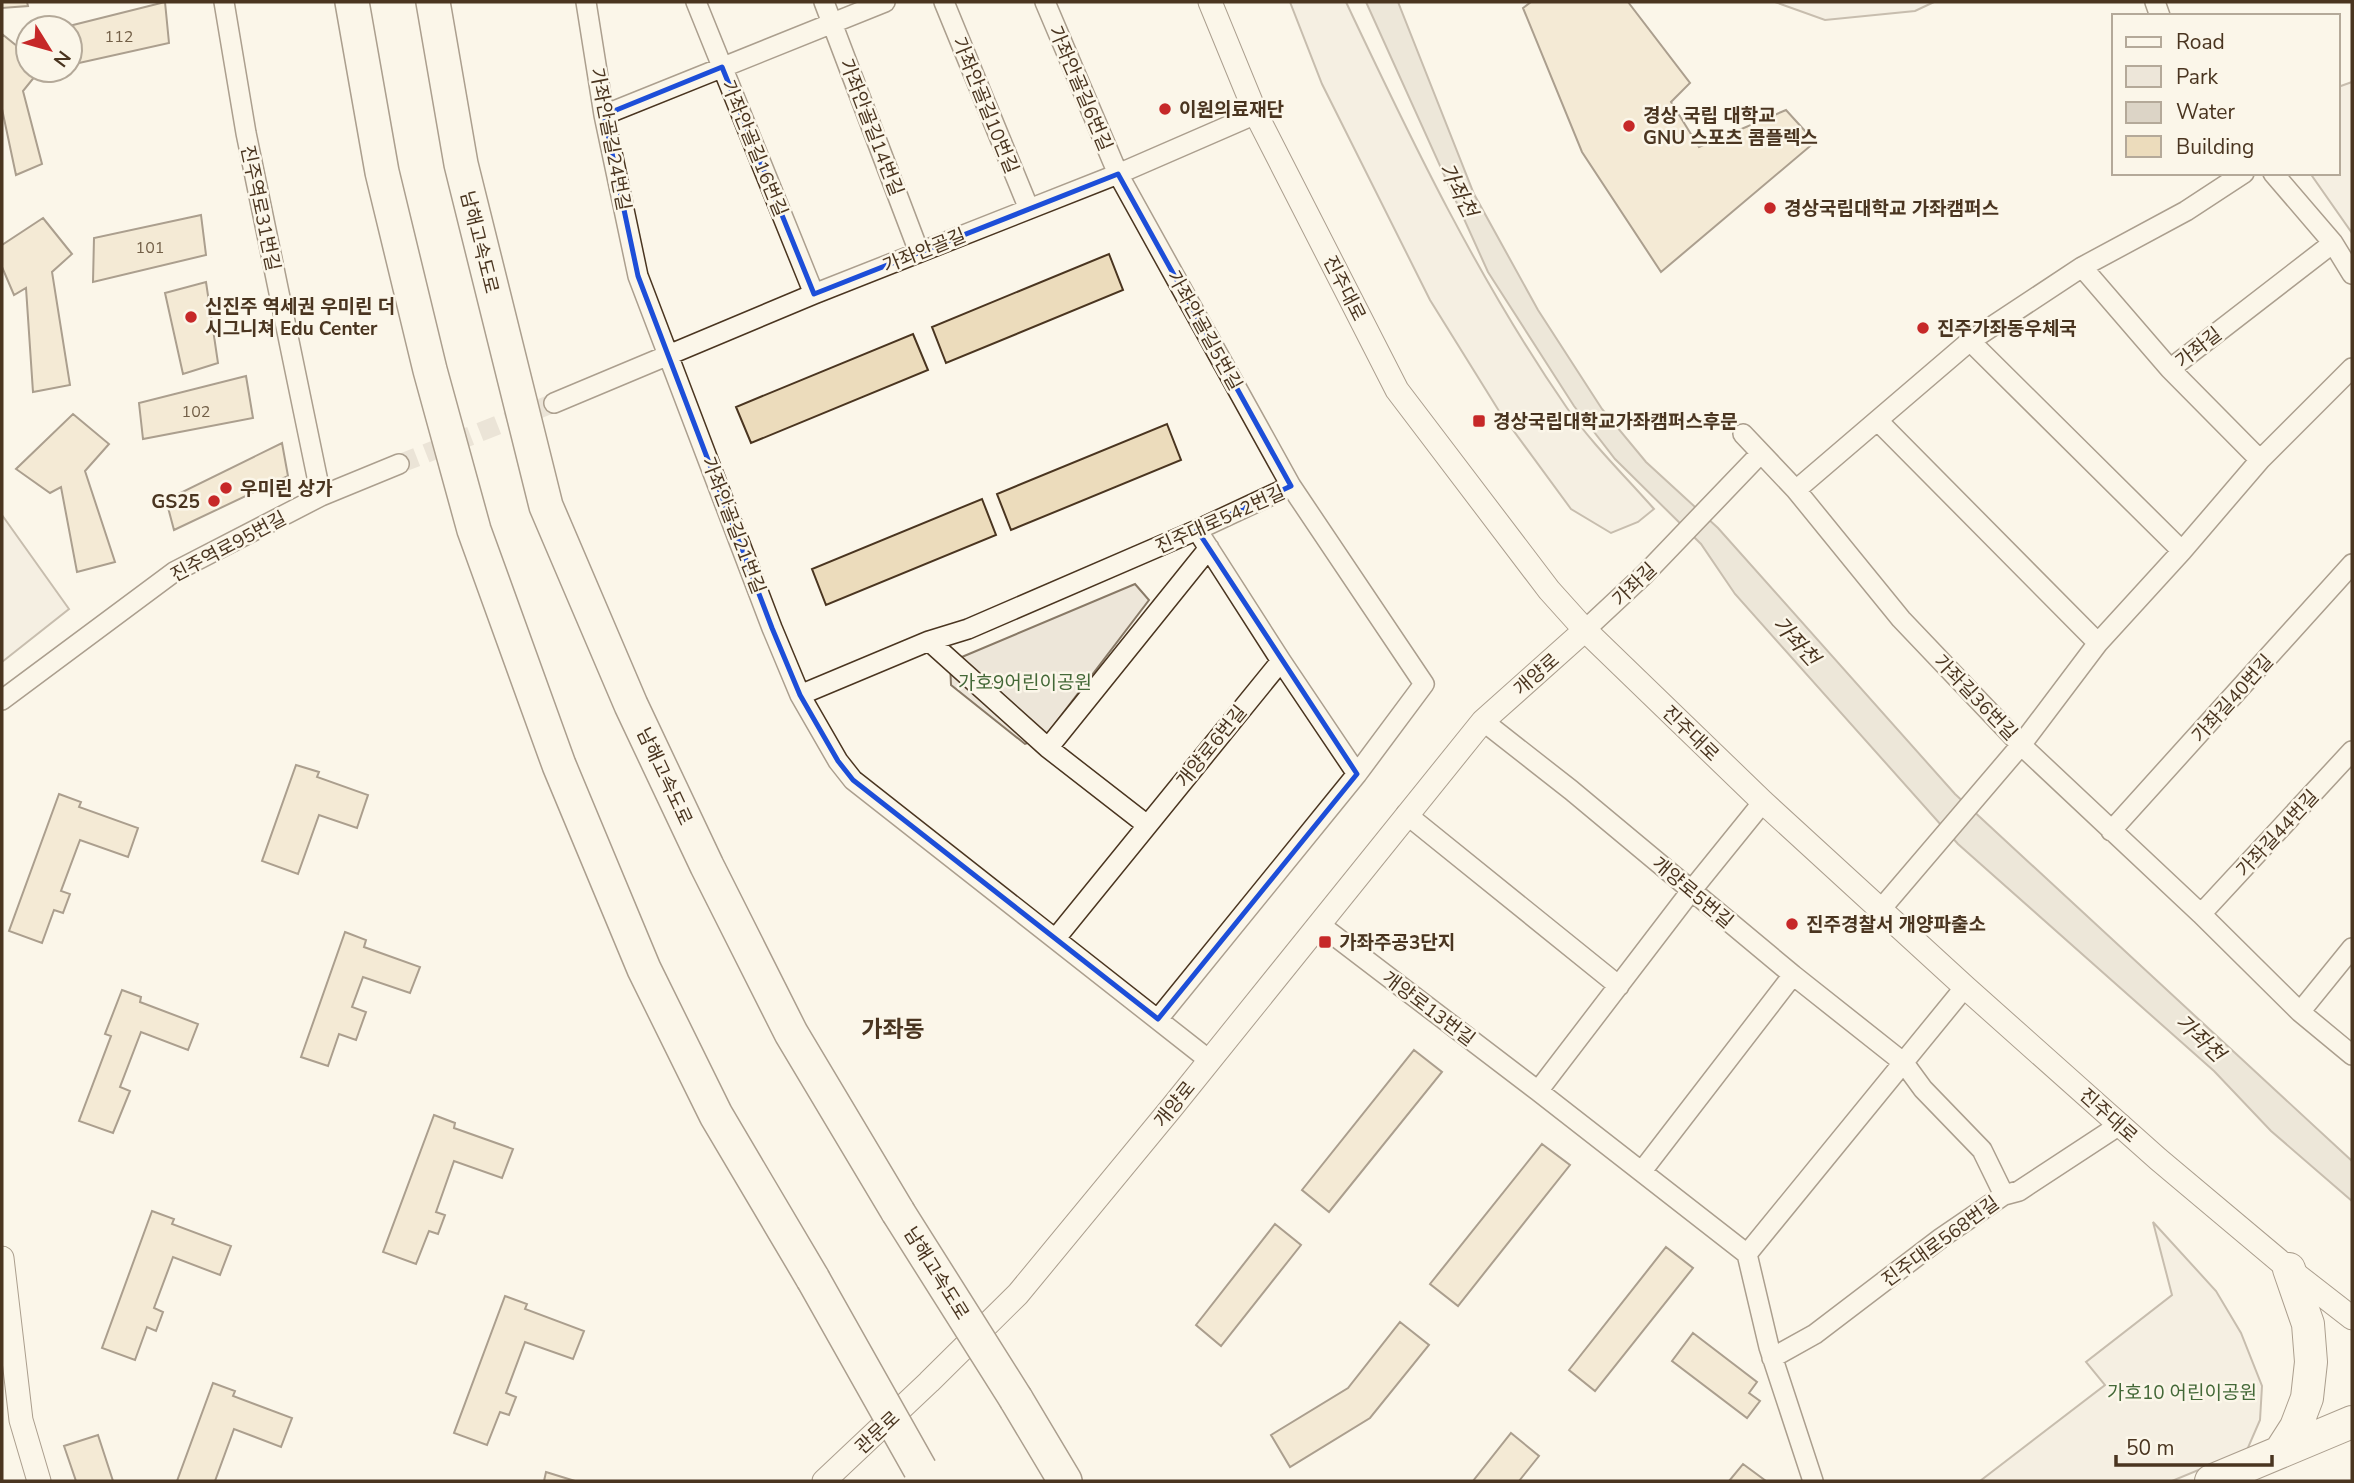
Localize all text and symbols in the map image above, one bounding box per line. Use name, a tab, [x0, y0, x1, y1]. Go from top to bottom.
north arrow	[14, 14, 84, 84]
legend	[2112, 14, 2340, 175]
street label: 가좌안골길6번길	[1042, 22, 1118, 155]
house number: 112	[105, 26, 133, 48]
text: Road	[2176, 28, 2225, 56]
street label: 가좌안골길10번길	[946, 33, 1024, 178]
text: N	[47, 45, 76, 72]
street label: 가좌안골길14번길	[833, 55, 909, 200]
text: Park	[2176, 63, 2218, 91]
street label: 가좌안골길24번길	[583, 65, 637, 213]
street label: 가좌안골길16번길	[715, 76, 793, 221]
place label: 이원의료재단	[1179, 97, 1284, 123]
text: Water	[2176, 98, 2235, 126]
marker: 이원의료재단	[1157, 101, 1173, 117]
place label: 경상 국립 대학교 GNU 스포츠 콤플렉스	[1643, 103, 1818, 151]
marker: 경상 국립 대학교 GNU 스포츠 콤플렉스	[1621, 118, 1637, 134]
text: Building	[2176, 133, 2254, 161]
street label: 진주역로31번길	[234, 143, 286, 273]
water label: 가좌천	[1432, 158, 1485, 225]
street label: 남해고속도로	[454, 188, 504, 296]
place label: 경상국립대학교 가좌캠퍼스	[1784, 196, 1999, 222]
marker: 경상국립대학교 가좌캠퍼스	[1762, 200, 1778, 216]
street label: 가좌안골길	[879, 223, 970, 279]
house number: 101	[136, 237, 164, 259]
street label: 진주대로	[1317, 251, 1372, 326]
street label: 가좌안골길5번길	[1160, 266, 1248, 395]
place label: 신진주 역세권 우미린 더 시그니쳐 Edu Center	[205, 294, 395, 342]
marker: 신진주 역세권 우미린 더 시그니쳐 Edu Center	[183, 309, 199, 325]
place label: 진주가좌동우체국	[1937, 316, 2077, 342]
marker: 진주가좌동우체국	[1915, 320, 1931, 336]
street label: 가좌길	[2170, 321, 2227, 374]
house number: 102	[182, 401, 210, 423]
place label: 경상국립대학교가좌캠퍼스후문	[1493, 409, 1738, 435]
marker: 경상국립대학교가좌캠퍼스후문	[1471, 413, 1487, 429]
street label: 가좌안골길21번길	[695, 453, 771, 598]
place label: 우미린 상가	[240, 476, 333, 502]
marker: 우미린 상가	[218, 480, 234, 496]
street label: 진주대로542번길	[1152, 480, 1289, 560]
place label: GS25	[151, 489, 200, 515]
marker: GS25	[206, 493, 222, 509]
street label: 진주역로95번길	[166, 505, 291, 588]
street label: 가좌길	[1607, 557, 1663, 612]
water label: 가좌천	[1766, 610, 1828, 674]
street label: 개양로	[1508, 648, 1565, 702]
street label: 가좌길36번길	[1928, 649, 2023, 746]
street label: 가좌길40번길	[2186, 649, 2279, 748]
park label: 가호9어린이공원	[958, 670, 1092, 696]
street label: 개양로6번길	[1171, 700, 1253, 793]
street label: 진주대로	[1656, 700, 1724, 767]
street label: 남해고속도로	[630, 723, 698, 829]
street label: 가좌길44번길	[2231, 785, 2325, 883]
street label: 개양로5번길	[1646, 851, 1739, 934]
place label: 진주경찰서 개양파출소	[1806, 912, 1986, 938]
marker: 진주경찰서 개양파출소	[1784, 916, 1800, 932]
place label: 가좌주공3단지	[1339, 930, 1455, 956]
marker: 가좌주공3단지	[1317, 934, 1333, 950]
street label: 개양로13번길	[1377, 965, 1480, 1052]
water label: 가좌천	[2169, 1008, 2233, 1070]
district label: 가좌동	[861, 1014, 925, 1045]
street label: 개양로	[1148, 1076, 1201, 1133]
street label: 진주대로	[2074, 1083, 2143, 1149]
street label: 진주대로568번길	[1877, 1190, 2004, 1293]
street label: 남해고속도로	[897, 1222, 975, 1325]
park label: 가호10 어린이공원	[2107, 1380, 2257, 1406]
street label: 관문로	[850, 1405, 906, 1460]
scale bar	[2116, 1424, 2272, 1468]
text: 50 m	[2126, 1434, 2175, 1462]

